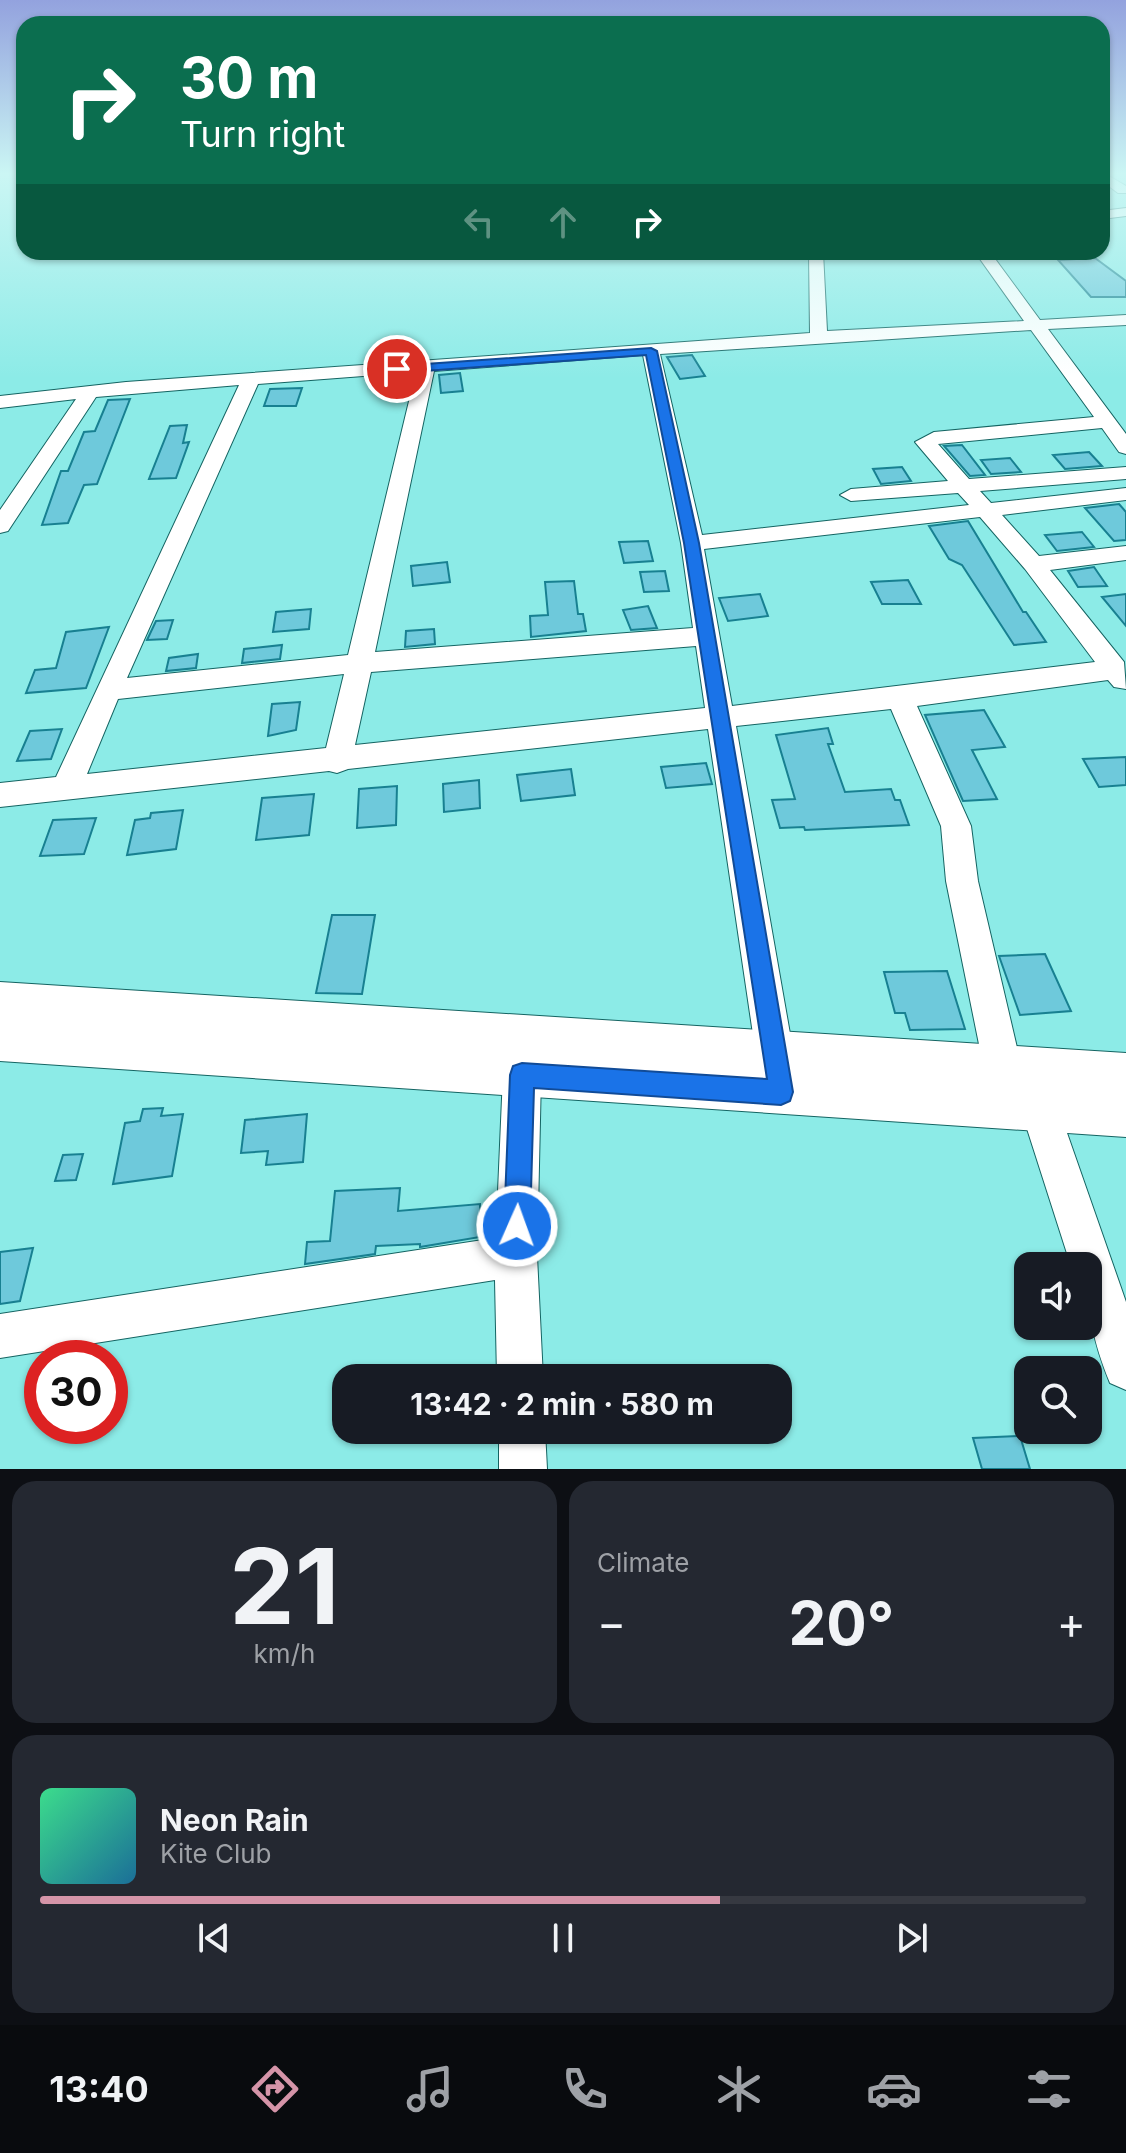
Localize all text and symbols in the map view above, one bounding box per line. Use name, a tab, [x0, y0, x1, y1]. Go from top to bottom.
text: 30 m	[180, 44, 318, 112]
icon: right	[48, 48, 152, 152]
text: Turn right	[180, 112, 345, 156]
icon: left	[457, 200, 501, 244]
icon: ahead	[541, 200, 585, 244]
icon: right	[625, 200, 669, 244]
pin	[363, 335, 431, 403]
icon: arrive	[375, 347, 419, 391]
position arrow	[475, 1184, 559, 1268]
map controls	[1014, 1252, 1102, 1444]
button: sound	[1014, 1252, 1102, 1340]
speed limit sign: 30	[24, 1340, 128, 1444]
button: search	[1014, 1356, 1102, 1444]
text: 13:42 · 2 min · 580 m	[410, 1386, 714, 1422]
text: 21	[229, 1523, 340, 1649]
text: Climate	[597, 1547, 689, 1578]
text: 20°	[789, 1587, 894, 1659]
text: −	[597, 1596, 626, 1650]
text: +	[1057, 1596, 1086, 1650]
text: km/h	[254, 1638, 315, 1669]
text: Neon Rain	[160, 1802, 309, 1838]
text: Kite Club	[160, 1838, 271, 1869]
icon: previous	[192, 1916, 236, 1960]
icon: pause	[541, 1916, 585, 1960]
icon: next	[890, 1916, 934, 1960]
icon: directions	[247, 2061, 303, 2117]
icon: music	[402, 2061, 458, 2117]
icon: phone	[557, 2061, 613, 2117]
icon: climate	[711, 2061, 767, 2117]
icon: car	[866, 2061, 922, 2117]
icon: filters	[1021, 2061, 1077, 2117]
text: 13:40	[49, 2067, 149, 2111]

